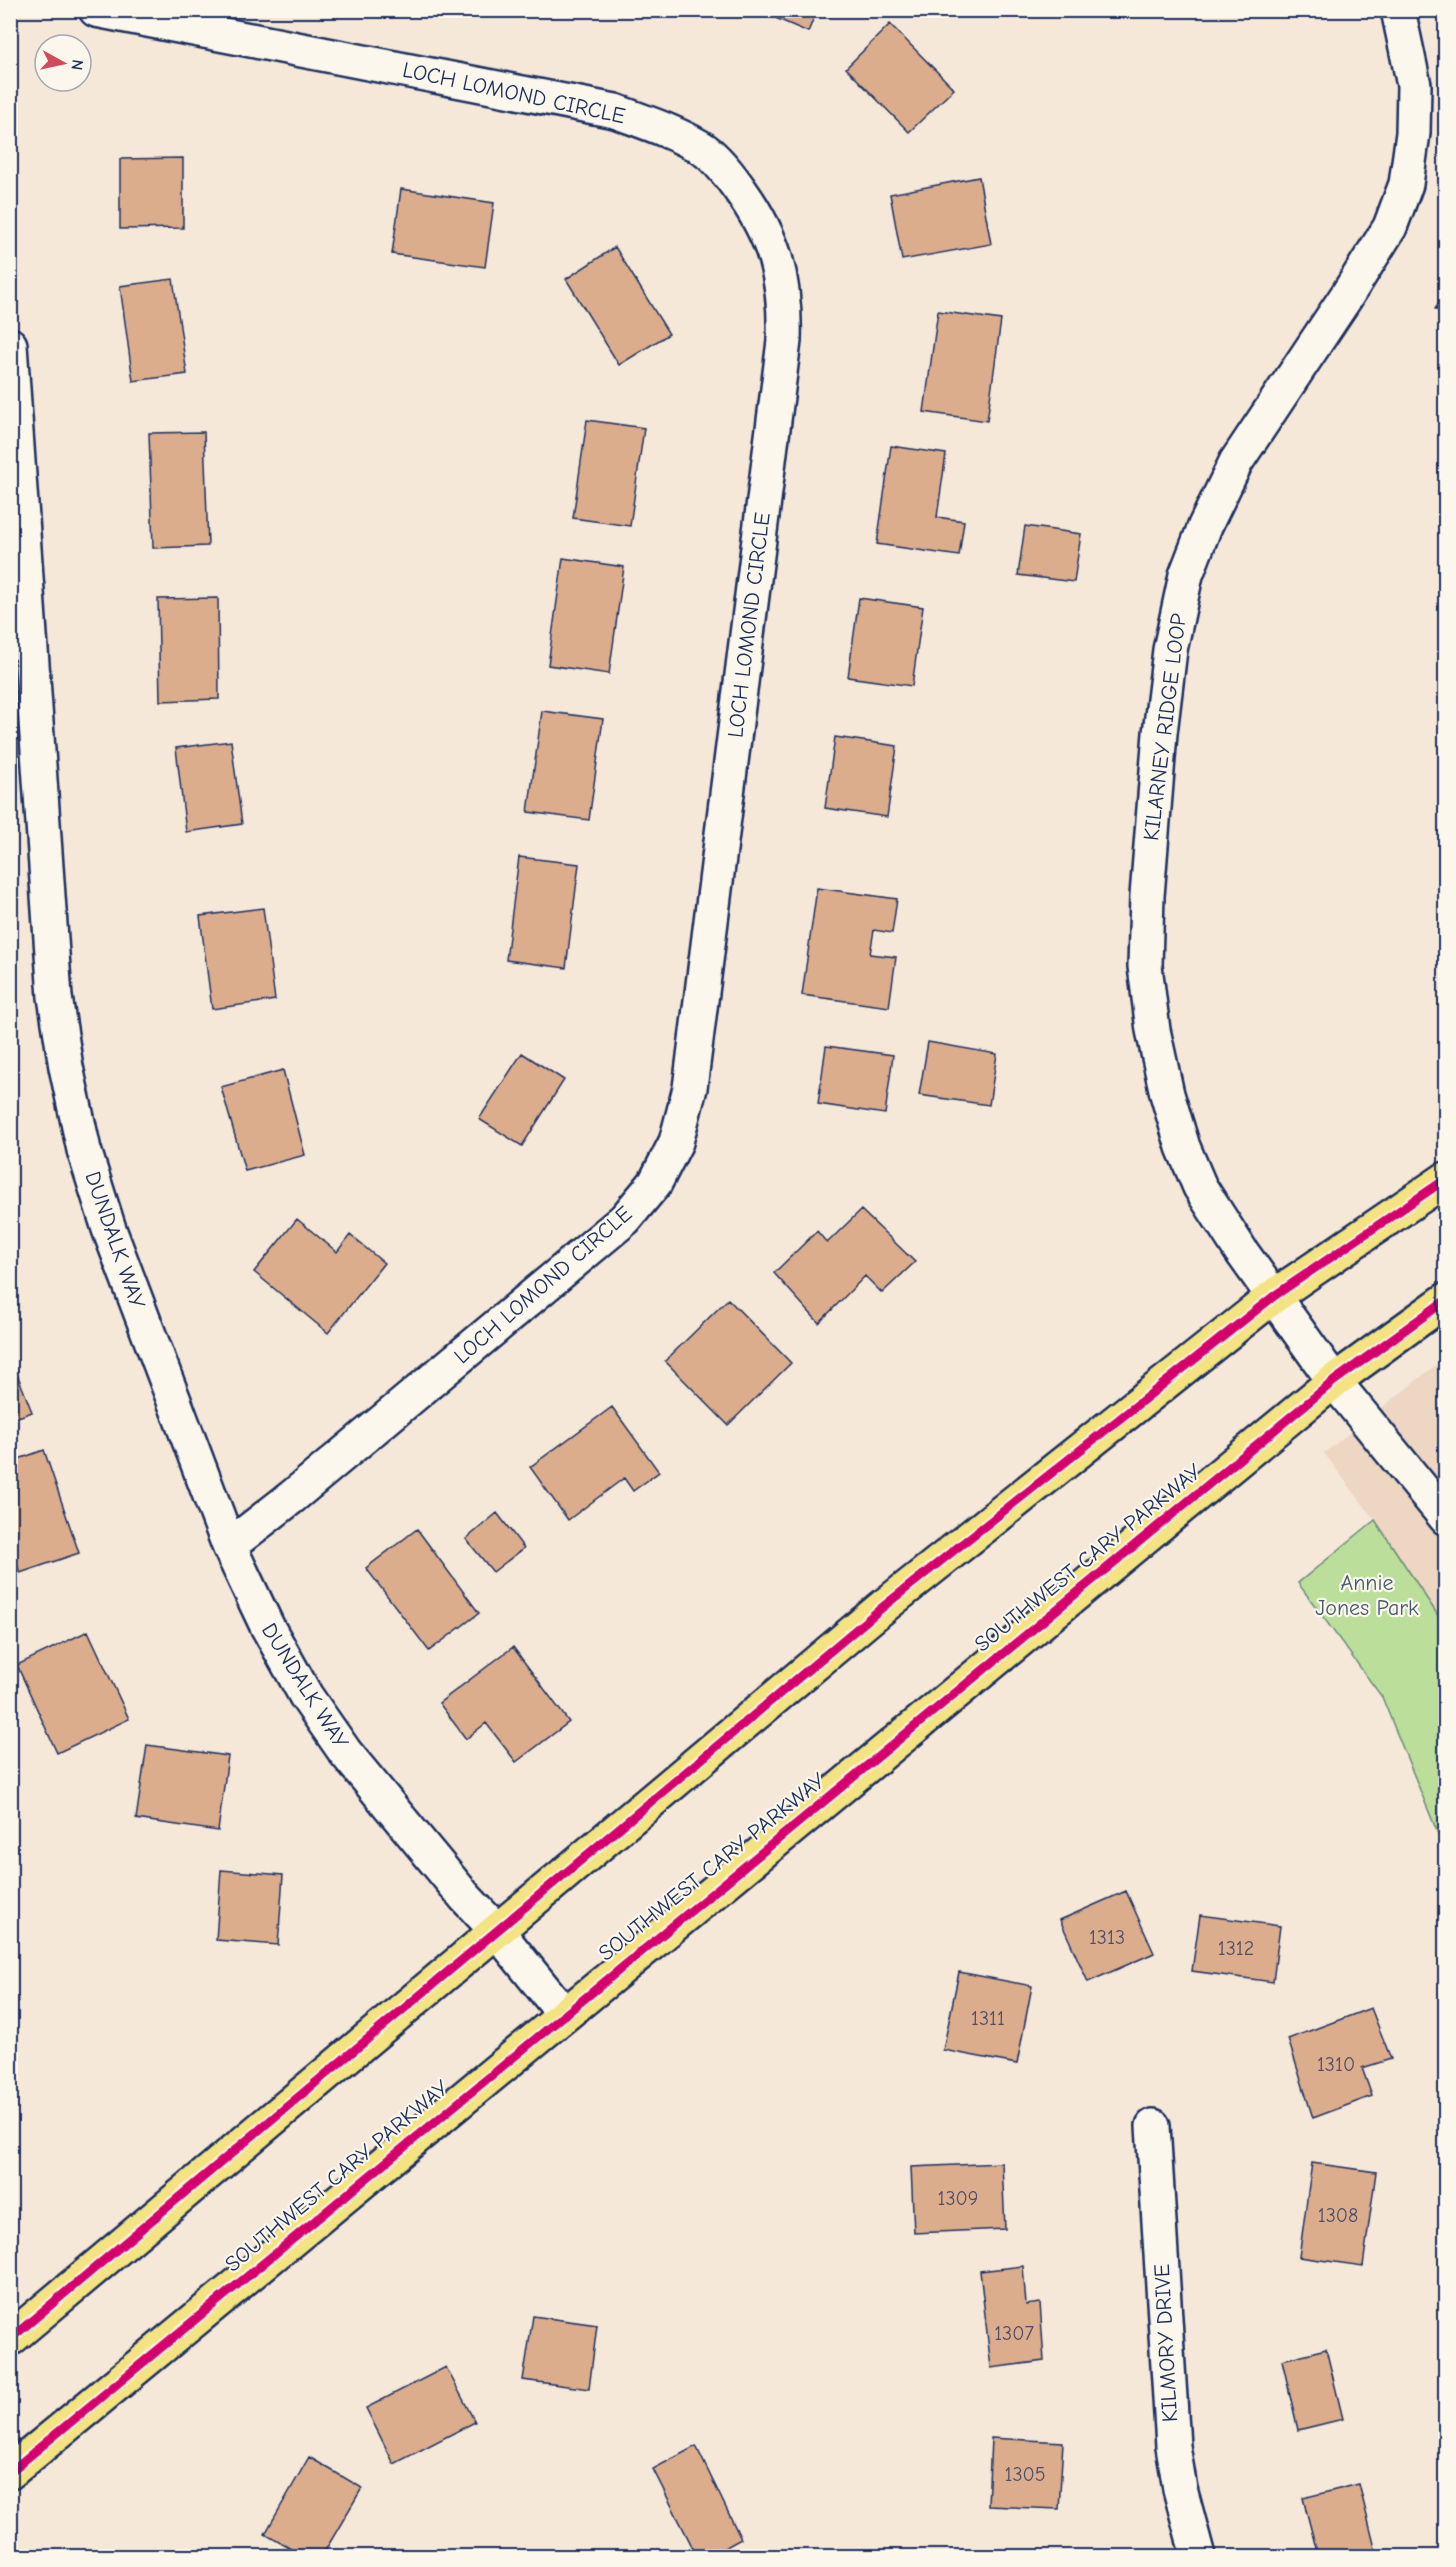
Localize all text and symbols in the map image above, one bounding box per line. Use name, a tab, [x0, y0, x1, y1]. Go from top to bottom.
north arrow	[33, 33, 93, 93]
street label: LOCH LOMOND CIRCLE	[400, 57, 628, 129]
text: N	[67, 59, 87, 71]
street label: LOCH LOMOND CIRCLE	[722, 511, 776, 739]
street label: KILARNEY RIDGE LOOP	[1138, 612, 1192, 842]
street label: DUNDALK WAY	[79, 1168, 151, 1312]
street label: LOCH LOMOND CIRCLE	[449, 1201, 637, 1369]
street label: SOUTHWEST CARY PARKWAY	[969, 1458, 1207, 1658]
park label: Annie Jones Park	[1315, 1570, 1419, 1621]
street label: DUNDALK WAY	[256, 1618, 354, 1754]
street label: SOUTHWEST CARY PARKWAY	[593, 1767, 831, 1967]
house number: 1313	[1089, 1926, 1125, 1949]
house number: 1312	[1218, 1937, 1254, 1960]
house number: 1311	[971, 2007, 1005, 2030]
house number: 1310	[1317, 2053, 1355, 2076]
street label: SOUTHWEST CARY PARKWAY	[220, 2075, 454, 2277]
house number: 1309	[938, 2187, 978, 2210]
house number: 1308	[1318, 2204, 1358, 2227]
street label: KILMORY DRIVE	[1149, 2263, 1183, 2423]
house number: 1307	[994, 2322, 1034, 2345]
house number: 1305	[1004, 2463, 1046, 2486]

